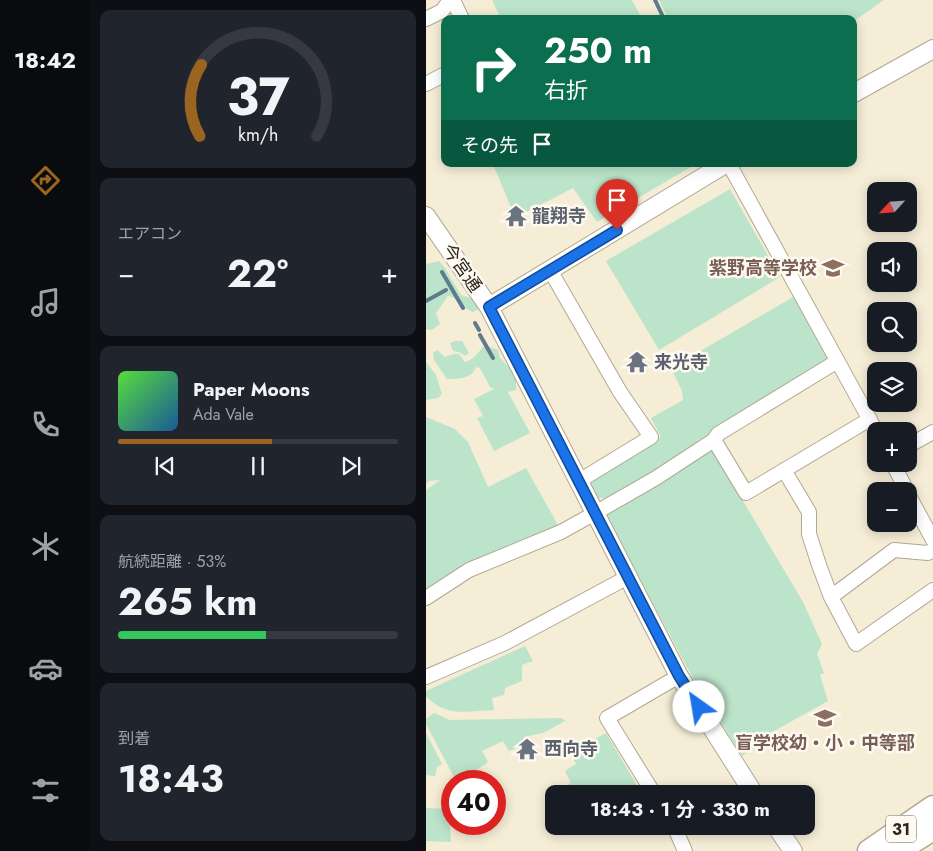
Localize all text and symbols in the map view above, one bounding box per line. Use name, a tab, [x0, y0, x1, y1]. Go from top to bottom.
text: 250 m	[544, 26, 652, 76]
icon: right	[461, 35, 526, 100]
text: 18:42	[14, 44, 76, 76]
text: 37	[227, 59, 290, 135]
text: 右折	[544, 74, 588, 106]
text: km/h	[238, 122, 278, 148]
icon: arrive	[528, 130, 556, 158]
text: その先	[461, 132, 518, 159]
icon: directions	[28, 163, 63, 198]
pin	[596, 179, 638, 230]
north arrow	[867, 182, 917, 232]
map controls	[867, 182, 917, 532]
icon: arrive	[603, 186, 631, 214]
temple icon: 龍翔寺	[503, 203, 529, 229]
place label: 龍翔寺	[532, 203, 586, 229]
text: エアコン	[118, 222, 182, 245]
street label: 今宮通	[436, 238, 488, 298]
button: sound	[867, 242, 917, 292]
text: 22°	[227, 246, 288, 301]
text: −	[118, 253, 135, 294]
text: +	[381, 253, 398, 294]
place label: 紫野高等学校	[709, 255, 817, 281]
school or university icon: 紫野高等学校	[820, 255, 846, 281]
icon: music	[28, 285, 63, 320]
button: search	[867, 302, 917, 352]
temple icon: 来光寺	[624, 349, 650, 375]
place label: 来光寺	[654, 349, 708, 375]
button: layers	[867, 362, 917, 412]
text: Paper Moons	[193, 376, 310, 403]
text: Ada Vale	[193, 403, 254, 426]
icon: phone	[28, 407, 63, 442]
button: +	[867, 422, 917, 472]
icon: previous	[151, 452, 179, 480]
icon: pause	[244, 452, 272, 480]
icon: next	[337, 452, 365, 480]
button: −	[867, 482, 917, 532]
icon: climate	[28, 529, 63, 564]
text: 航続距離 · 53%	[118, 550, 226, 573]
text: 265 km	[118, 574, 257, 629]
icon: car	[28, 651, 63, 686]
position arrow	[672, 680, 724, 732]
school or university icon: 盲学校幼・小・中等部	[812, 705, 838, 731]
text: 到着	[118, 727, 150, 750]
place label: 盲学校幼・小・中等部	[735, 730, 915, 756]
temple icon: 西向寺	[514, 736, 540, 762]
place label: 西向寺	[544, 736, 598, 762]
text: 18:43	[118, 751, 224, 806]
speed limit sign: 40	[441, 770, 506, 835]
icon: filters	[28, 773, 63, 808]
text: 18:43 · 1 分 · 330 m	[590, 796, 770, 823]
road number: 31	[886, 816, 916, 842]

